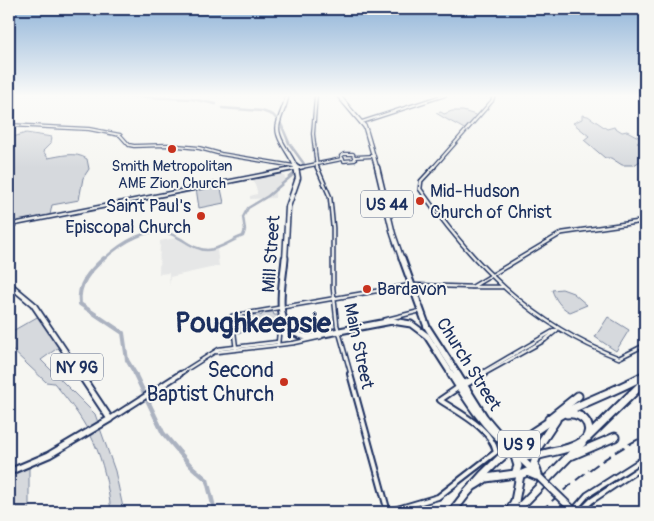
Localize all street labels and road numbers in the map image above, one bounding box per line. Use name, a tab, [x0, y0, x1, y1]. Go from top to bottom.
road number: US 44	[361, 190, 413, 218]
street label: Mill Street	[257, 214, 286, 293]
street label: Main Street	[338, 301, 379, 392]
street label: Church Street	[431, 314, 507, 416]
road number: NY 9G	[51, 354, 103, 381]
road number: US 9	[498, 430, 540, 458]

